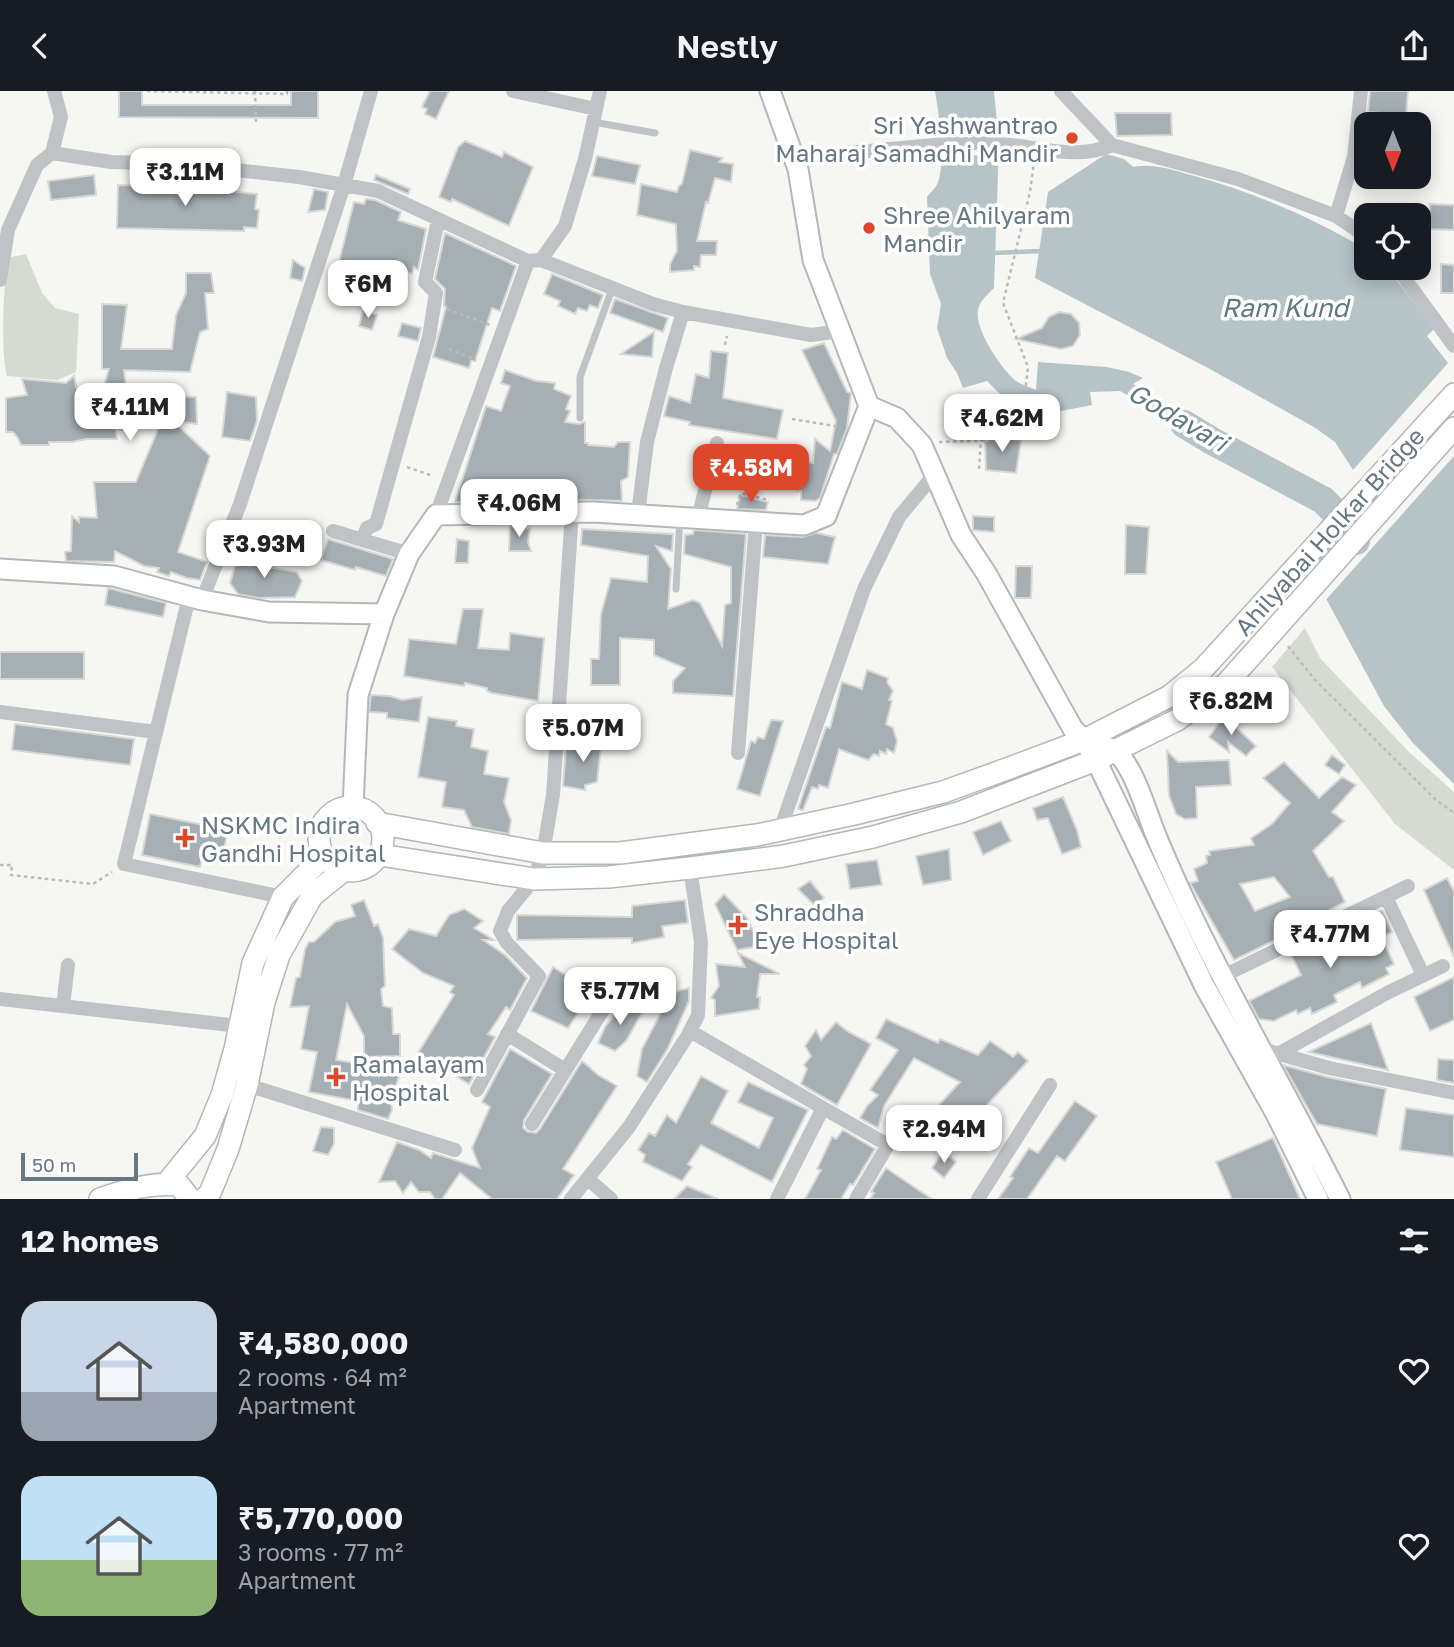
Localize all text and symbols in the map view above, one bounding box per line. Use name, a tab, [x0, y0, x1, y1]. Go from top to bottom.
icon: back	[21, 27, 59, 65]
text: Nestly	[676, 27, 778, 65]
icon: share	[1395, 27, 1433, 65]
place label: Sri Yashwantrao Maharaj Samadhi Mandir	[775, 110, 1058, 167]
north arrow	[1354, 112, 1432, 189]
map controls	[1354, 112, 1431, 280]
marker: Sri Yashwantrao Maharaj Samadhi Mandir	[1064, 130, 1080, 146]
pin: ₹3.11M	[128, 149, 242, 208]
text: ₹3.11M	[146, 157, 224, 185]
place label: Shree Ahilyaram Mandir	[883, 200, 1071, 257]
button: locate	[1354, 203, 1431, 280]
marker: Shree Ahilyaram Mandir	[861, 220, 877, 236]
pin: ₹6M	[334, 261, 402, 320]
text: ₹6M	[344, 269, 392, 297]
water label: Ram Kund	[1222, 292, 1351, 323]
water label: Godavari	[1123, 376, 1236, 459]
pin: ₹4.11M	[73, 383, 187, 443]
text: ₹4.11M	[90, 392, 170, 420]
pin: ₹4.62M	[945, 395, 1059, 454]
text: ₹4.62M	[960, 403, 1044, 431]
street label: Ahilyabai Holkar Bridge	[1228, 421, 1430, 641]
pin: ₹4.58M	[694, 445, 808, 504]
text: ₹4.58M	[709, 453, 793, 481]
pin: ₹4.06M	[462, 479, 576, 539]
text: ₹4.06M	[477, 488, 561, 516]
pin: ₹3.93M	[207, 521, 321, 580]
text: ₹3.93M	[222, 529, 306, 557]
pin: ₹6.82M	[1174, 677, 1288, 737]
text: ₹6.82M	[1189, 686, 1273, 714]
pin: ₹5.07M	[526, 705, 640, 764]
text: ₹5.07M	[542, 713, 624, 741]
place label: NSKMC Indira Gandhi Hospital	[201, 810, 386, 867]
marker: NSKMC Indira Gandhi Hospital	[175, 828, 195, 848]
place label: Shraddha Eye Hospital	[754, 897, 899, 954]
pin: ₹4.77M	[1273, 911, 1387, 970]
marker: Shraddha Eye Hospital	[728, 915, 748, 935]
text: ₹4.77M	[1290, 919, 1370, 947]
pin: ₹5.77M	[563, 967, 677, 1027]
text: ₹5.77M	[580, 976, 660, 1004]
place label: Ramalayam Hospital	[352, 1049, 485, 1106]
marker: Ramalayam Hospital	[326, 1067, 346, 1087]
pin: ₹2.94M	[887, 1105, 1001, 1165]
text: ₹2.94M	[902, 1114, 986, 1142]
scale bar	[21, 1150, 138, 1182]
text: 50 m	[32, 1153, 76, 1176]
icon: filters	[1395, 1222, 1433, 1260]
text: 12 homes	[21, 1223, 159, 1259]
text: ₹4,580,000	[238, 1325, 409, 1361]
icon: home	[77, 1329, 161, 1413]
icon: heart	[1395, 1352, 1433, 1390]
text: 2 rooms · 64 m²	[238, 1363, 407, 1391]
text: Apartment	[238, 1391, 356, 1419]
text: ₹5,770,000	[238, 1500, 403, 1536]
icon: home	[77, 1504, 161, 1588]
icon: heart	[1395, 1527, 1433, 1565]
text: 3 rooms · 77 m²	[238, 1538, 403, 1566]
text: Apartment	[238, 1566, 356, 1594]

